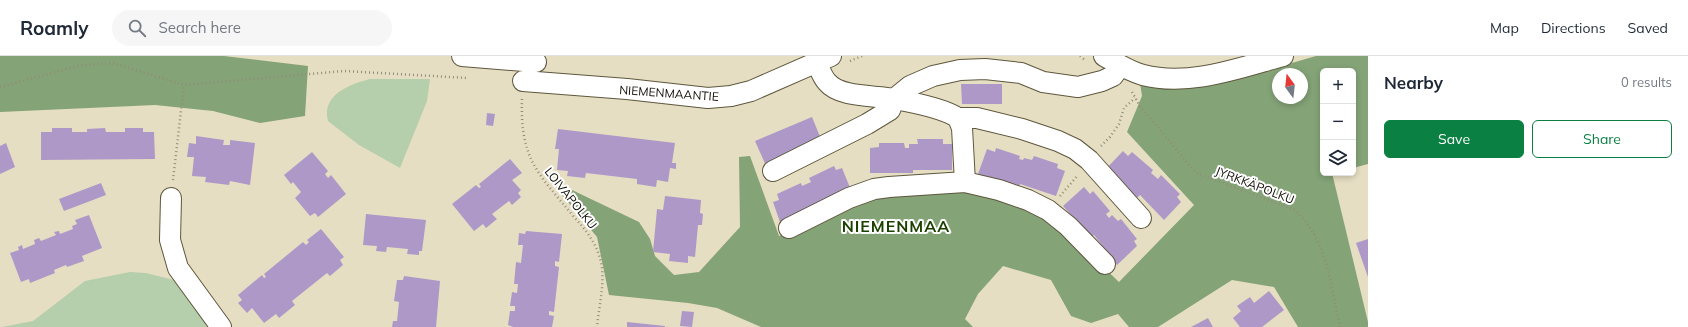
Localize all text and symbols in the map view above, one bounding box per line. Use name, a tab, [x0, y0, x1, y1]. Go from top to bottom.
search box	[112, 10, 392, 46]
text: Roamly	[20, 16, 88, 40]
icon: search	[126, 17, 148, 39]
text: Search here	[158, 18, 241, 37]
text: Map	[1490, 19, 1519, 37]
text: Directions	[1541, 19, 1606, 37]
text: Saved	[1628, 19, 1668, 37]
north arrow	[1272, 68, 1308, 104]
map controls	[1320, 68, 1356, 176]
button: +	[1320, 68, 1356, 104]
text: Nearby	[1384, 72, 1443, 93]
text: 0 results	[1621, 74, 1672, 90]
street label: NIEMENMAANTIE	[619, 82, 719, 104]
button: −	[1320, 104, 1356, 140]
button: Save	[1384, 120, 1524, 158]
button: Share	[1532, 120, 1672, 158]
button: layers	[1320, 140, 1356, 176]
street label: JYRKKÄPOLKU	[1213, 163, 1297, 207]
street label: LOIVAPOLKU	[542, 164, 600, 232]
district label: NIEMENMAA	[842, 216, 950, 236]

